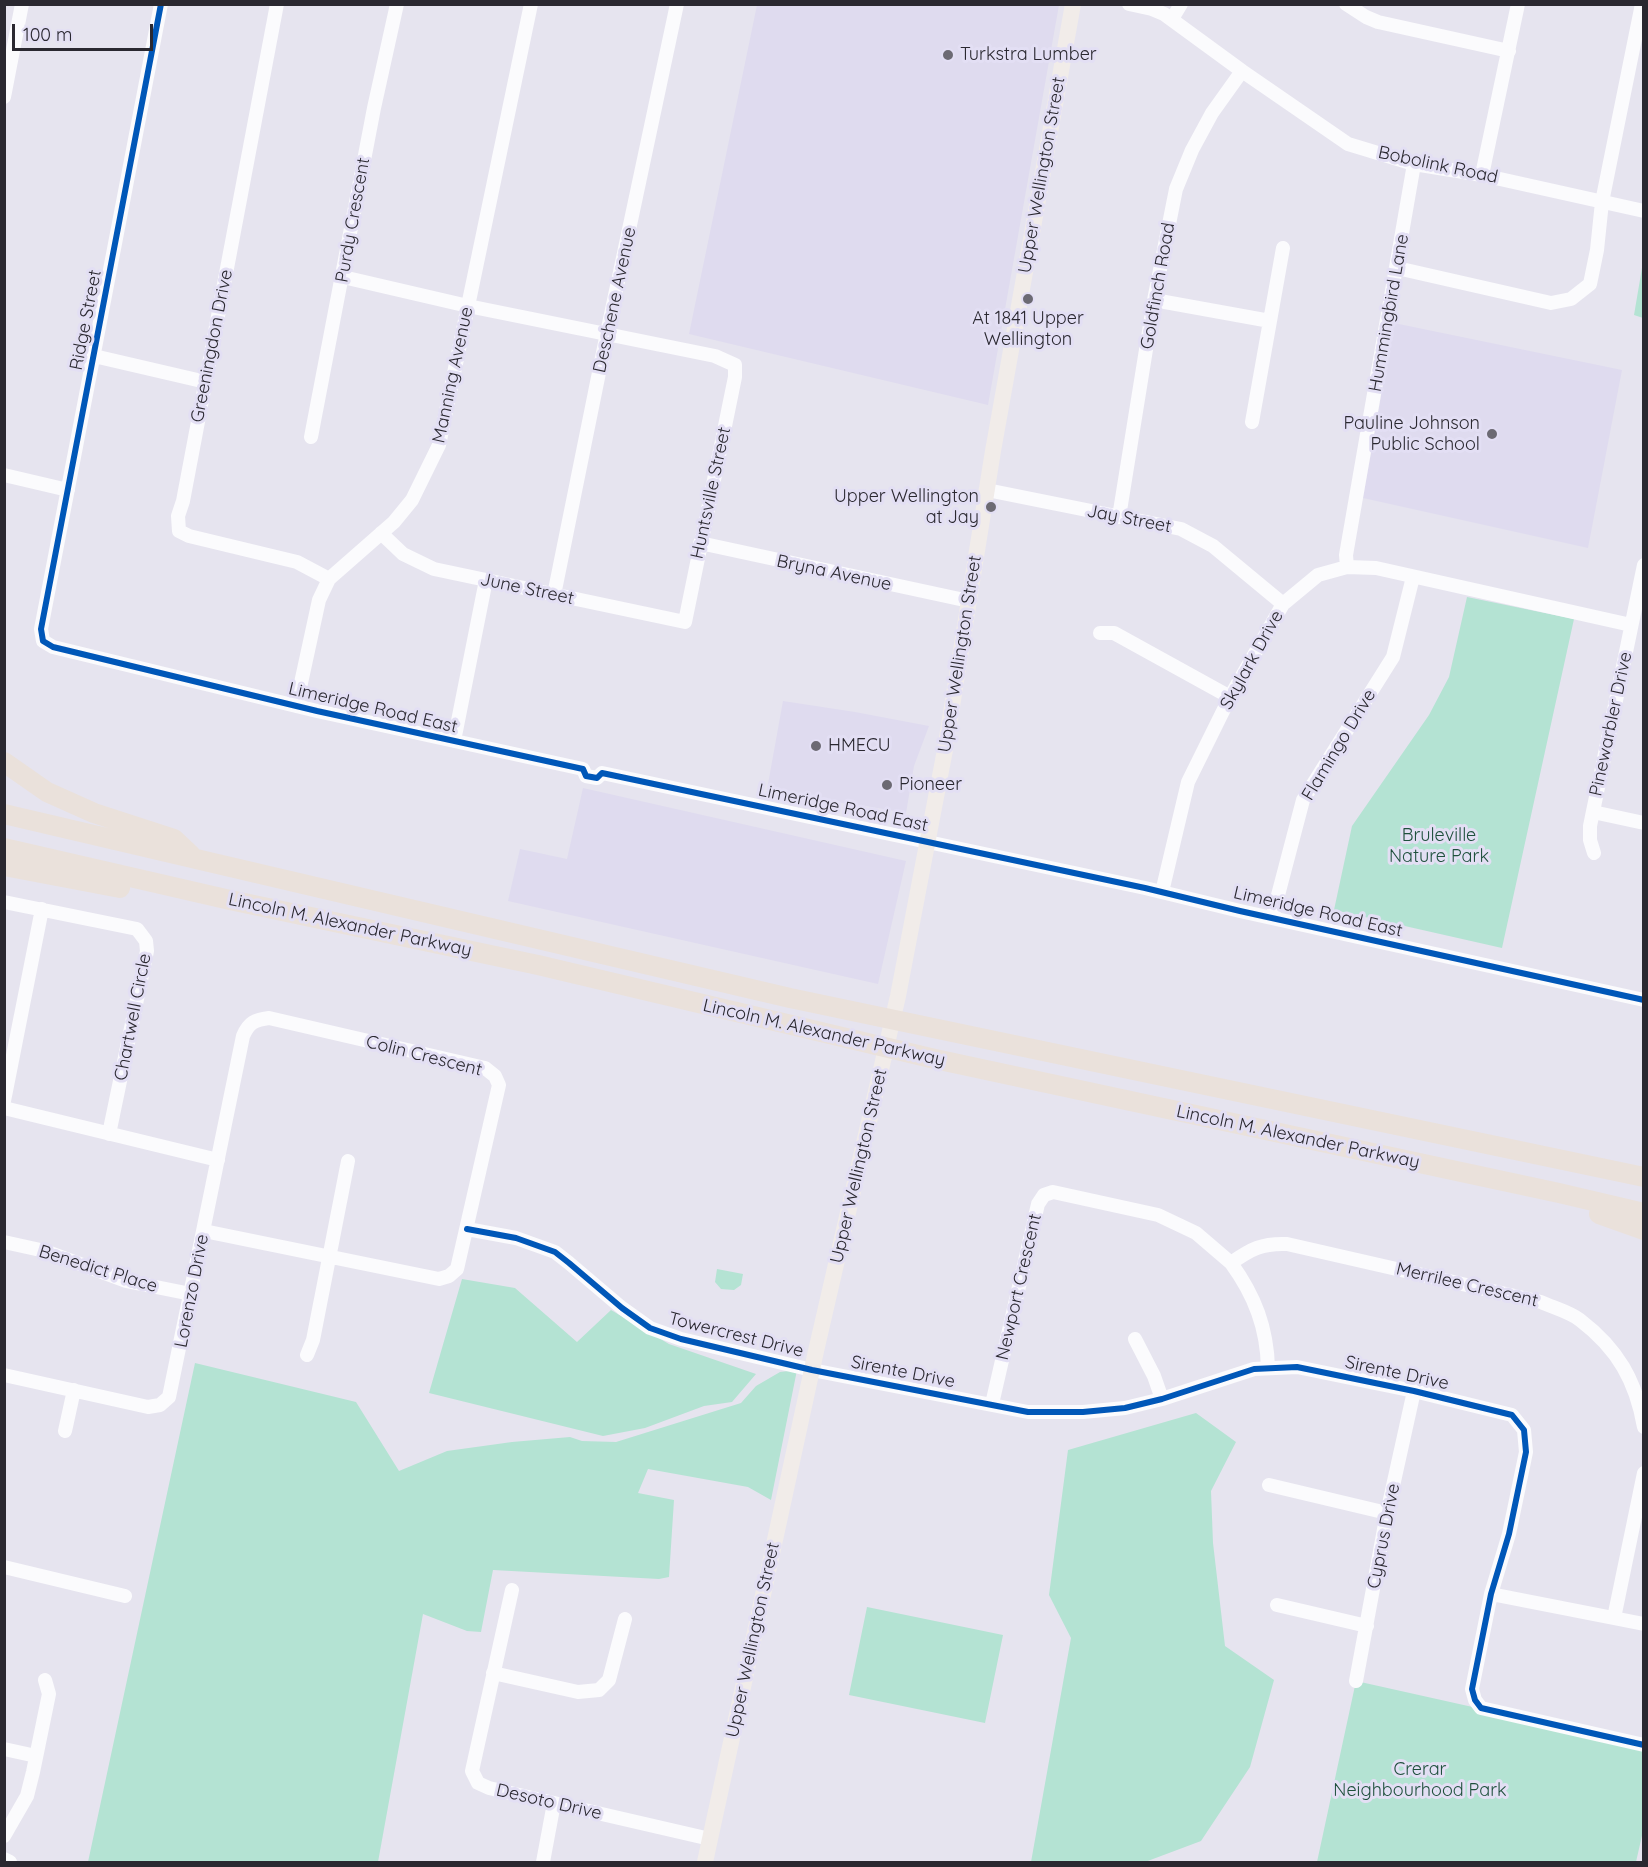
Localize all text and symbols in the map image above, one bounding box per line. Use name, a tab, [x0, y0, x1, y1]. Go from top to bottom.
scale bar	[15, 12, 156, 50]
text: 100 m	[23, 23, 72, 46]
place label: Turkstra Lumber	[960, 44, 1097, 66]
marker: Turkstra Lumber	[941, 48, 955, 62]
street label: Upper Wellington Street	[1014, 75, 1070, 275]
street label: Bobolink Road	[1376, 142, 1500, 188]
street label: Purdy Crescent	[331, 156, 375, 284]
street label: Goldfinch Road	[1136, 221, 1180, 351]
street label: Deschene Avenue	[589, 225, 641, 375]
street label: Hummingbird Lane	[1364, 232, 1414, 394]
street label: Ridge Street	[66, 268, 106, 372]
street label: Greeningdon Drive	[187, 268, 237, 424]
marker: At 1841 Upper Wellington	[1021, 292, 1035, 306]
street label: Manning Avenue	[428, 305, 478, 445]
place label: At 1841 Upper Wellington	[972, 308, 1084, 350]
place label: Pauline Johnson Public School	[1343, 413, 1480, 456]
street label: Huntsville Street	[686, 425, 736, 561]
marker: Pauline Johnson Public School	[1485, 427, 1499, 441]
place label: Upper Wellington at Jay	[834, 486, 979, 528]
marker: Upper Wellington at Jay	[984, 500, 998, 514]
street label: Jay Street	[1085, 500, 1173, 538]
street label: Bryna Avenue	[775, 550, 893, 596]
street label: Upper Wellington Street	[934, 554, 986, 754]
street label: June Street	[478, 569, 576, 609]
street label: Skylark Drive	[1216, 607, 1288, 713]
street label: Pinewarbler Drive	[1585, 650, 1637, 798]
street label: Limeridge Road East	[286, 678, 460, 738]
street label: Flamingo Drive	[1297, 685, 1381, 805]
place label: HMECU	[828, 735, 891, 757]
marker: HMECU	[809, 739, 823, 753]
place label: Pioneer	[899, 774, 962, 796]
marker: Pioneer	[880, 778, 894, 792]
street label: Limeridge Road East	[756, 779, 930, 837]
park label: Bruleville Nature Park	[1389, 825, 1489, 868]
street label: Limeridge Road East	[1231, 882, 1405, 942]
street label: Lincoln M. Alexander Parkway	[226, 889, 474, 961]
street label: Chartwell Circle	[110, 952, 156, 1082]
street label: Lincoln M. Alexander Parkway	[701, 995, 947, 1071]
street label: Colin Crescent	[364, 1031, 484, 1081]
street label: Upper Wellington Street	[826, 1067, 892, 1265]
street label: Lincoln M. Alexander Parkway	[1174, 1101, 1422, 1173]
street label: Newport Crescent	[992, 1212, 1046, 1362]
street label: Lorenzo Drive	[170, 1232, 214, 1350]
street label: Benedict Place	[36, 1241, 160, 1297]
street label: Merrilee Crescent	[1394, 1258, 1540, 1312]
street label: Towercrest Drive	[666, 1308, 806, 1362]
street label: Sirente Drive	[849, 1351, 957, 1393]
street label: Sirente Drive	[1343, 1351, 1451, 1395]
street label: Cyprus Drive	[1363, 1482, 1405, 1590]
street label: Upper Wellington Street	[722, 1540, 784, 1740]
park label: Crerar Neighbourhood Park	[1333, 1759, 1507, 1802]
street label: Desoto Drive	[494, 1779, 604, 1825]

